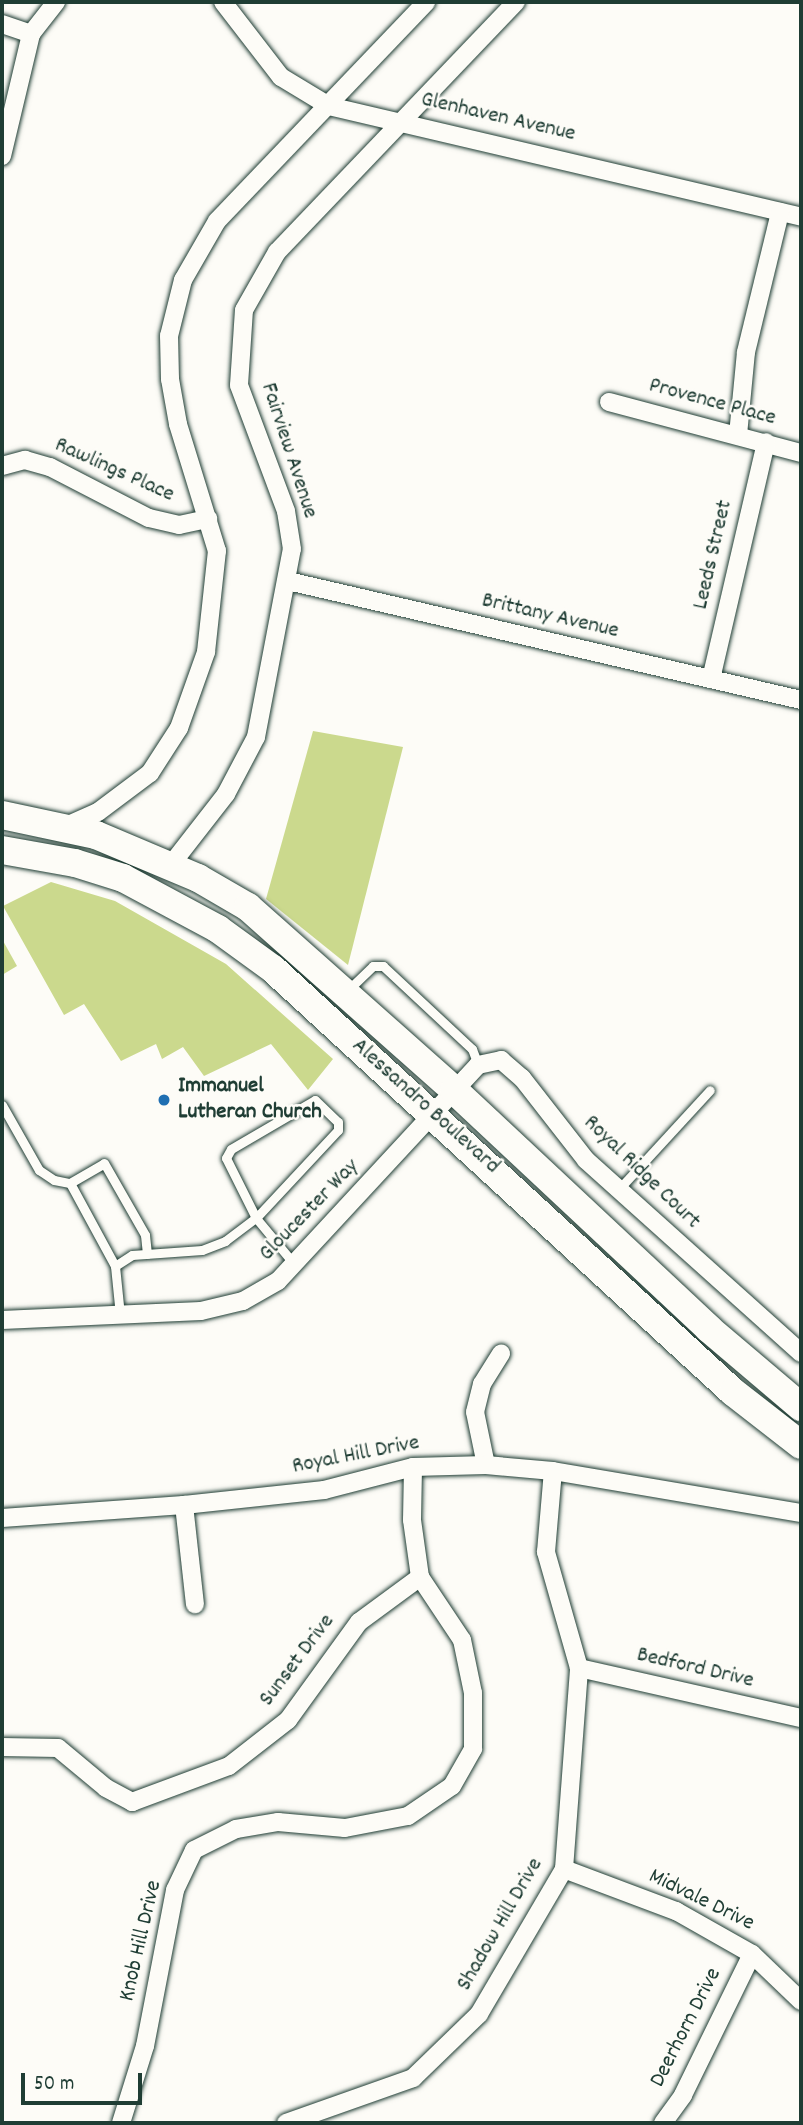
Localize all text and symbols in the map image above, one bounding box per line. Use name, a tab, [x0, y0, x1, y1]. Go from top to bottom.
street label: Glenhaven Avenue	[418, 87, 578, 149]
street label: Provence Place	[646, 373, 778, 433]
street label: Fairview Avenue	[253, 380, 323, 522]
street label: Rawlings Place	[50, 432, 178, 510]
street label: Leeds Street	[688, 498, 740, 612]
street label: Brittany Avenue	[479, 588, 621, 646]
street label: Alessandro Boulevard	[345, 1033, 505, 1181]
place label: Immanuel Lutheran Church	[178, 1073, 322, 1127]
marker: Immanuel Lutheran Church	[156, 1092, 172, 1108]
street label: Royal Ridge Court	[577, 1110, 705, 1236]
street label: Gloucester Way	[254, 1154, 366, 1268]
street label: Royal Hill Drive	[290, 1430, 422, 1482]
street label: Sunset Drive	[254, 1609, 342, 1713]
street label: Bedford Drive	[634, 1642, 756, 1696]
street label: Shadow Hill Drive	[452, 1854, 550, 1996]
street label: Midvale Drive	[644, 1864, 758, 1938]
street label: Knob Hill Drive	[115, 1878, 169, 2004]
street label: Deerhorn Drive	[645, 1964, 729, 2092]
scale bar	[24, 2058, 145, 2102]
text: 50 m	[34, 2070, 74, 2100]

